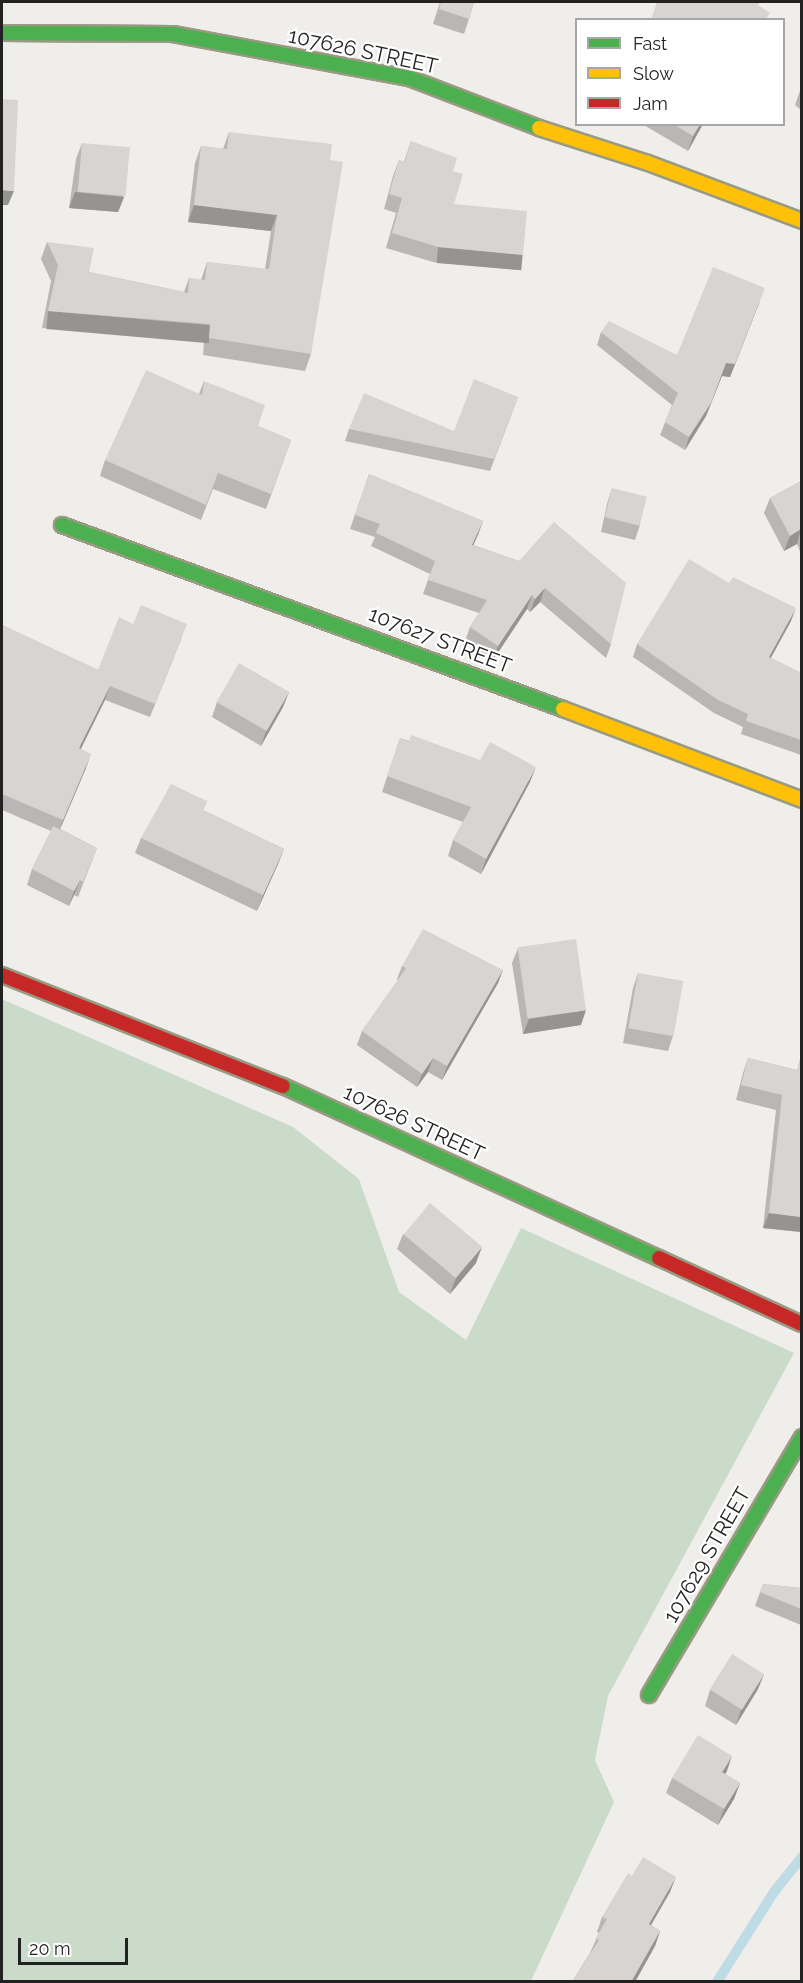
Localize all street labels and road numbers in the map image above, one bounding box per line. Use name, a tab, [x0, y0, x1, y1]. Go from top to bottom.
street label: 107626 STREET	[286, 23, 440, 79]
street label: 107627 STREET	[365, 601, 515, 679]
street label: 107626 STREET	[340, 1079, 488, 1167]
street label: 107629 STREET	[658, 1483, 756, 1627]

